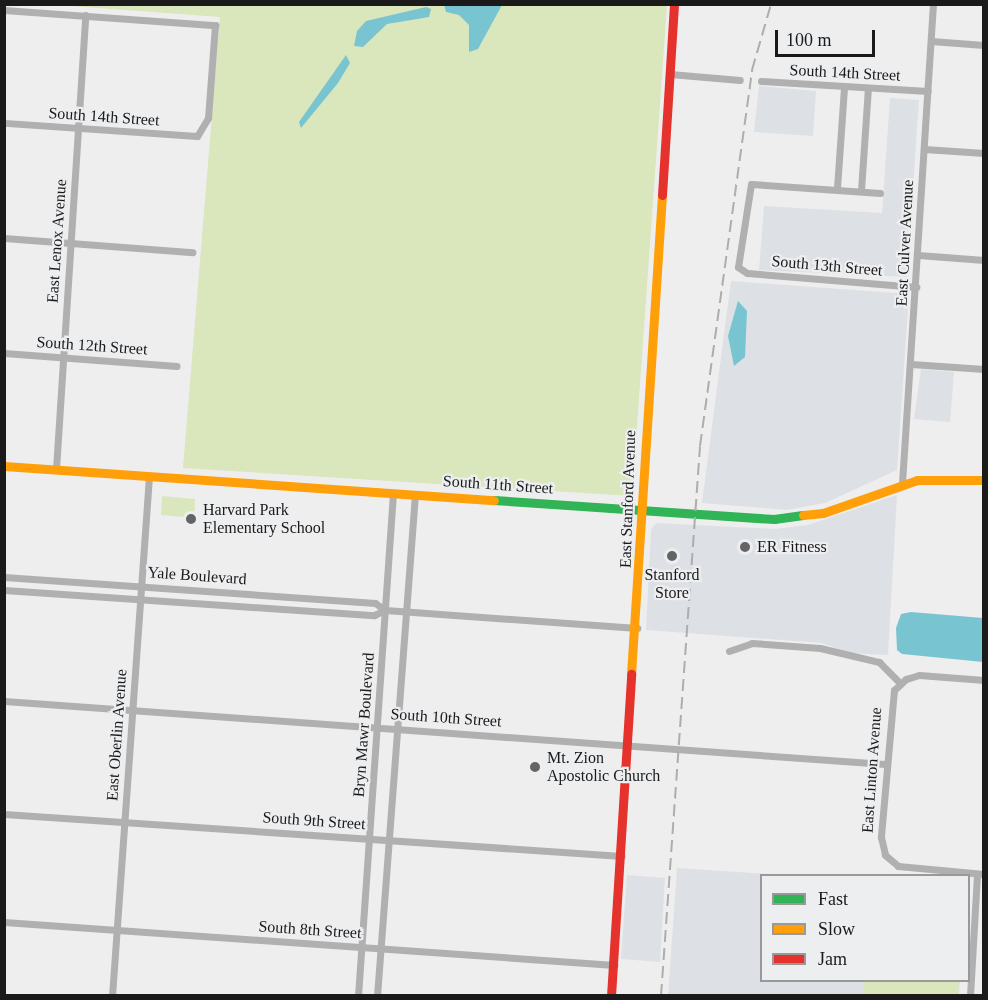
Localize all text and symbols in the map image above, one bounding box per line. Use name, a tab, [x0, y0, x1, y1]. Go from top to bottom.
scale bar	[778, 18, 878, 56]
text: 100 m	[786, 30, 832, 50]
street label: South 14th Street	[789, 61, 901, 85]
street label: South 14th Street	[48, 104, 160, 130]
street label: East Lenox Avenue	[43, 178, 71, 304]
street label: East Culver Avenue	[892, 179, 918, 307]
street label: South 13th Street	[771, 252, 883, 280]
street label: South 12th Street	[36, 333, 148, 359]
street label: East Stanford Avenue	[616, 429, 640, 569]
street label: South 11th Street	[442, 472, 554, 498]
place label: Harvard Park Elementary School	[203, 500, 325, 538]
marker: Harvard Park Elementary School	[184, 512, 198, 526]
place label: ER Fitness	[757, 537, 827, 557]
marker: ER Fitness	[738, 540, 752, 554]
marker: Stanford Store	[665, 549, 679, 563]
street label: Yale Boulevard	[147, 563, 247, 589]
place label: Stanford Store	[644, 565, 700, 603]
street label: Bryn Mawr Boulevard	[349, 652, 379, 798]
street label: East Oberlin Avenue	[103, 668, 131, 802]
street label: South 10th Street	[390, 705, 502, 731]
street label: East Linton Avenue	[858, 706, 886, 834]
place label: Mt. Zion Apostolic Church	[547, 748, 660, 786]
marker: Mt. Zion Apostolic Church	[528, 760, 542, 774]
street label: South 9th Street	[262, 808, 366, 834]
legend	[760, 874, 970, 982]
text: Fast	[818, 889, 848, 909]
street label: South 8th Street	[258, 917, 362, 943]
text: Slow	[818, 919, 855, 939]
text: Jam	[818, 949, 847, 969]

